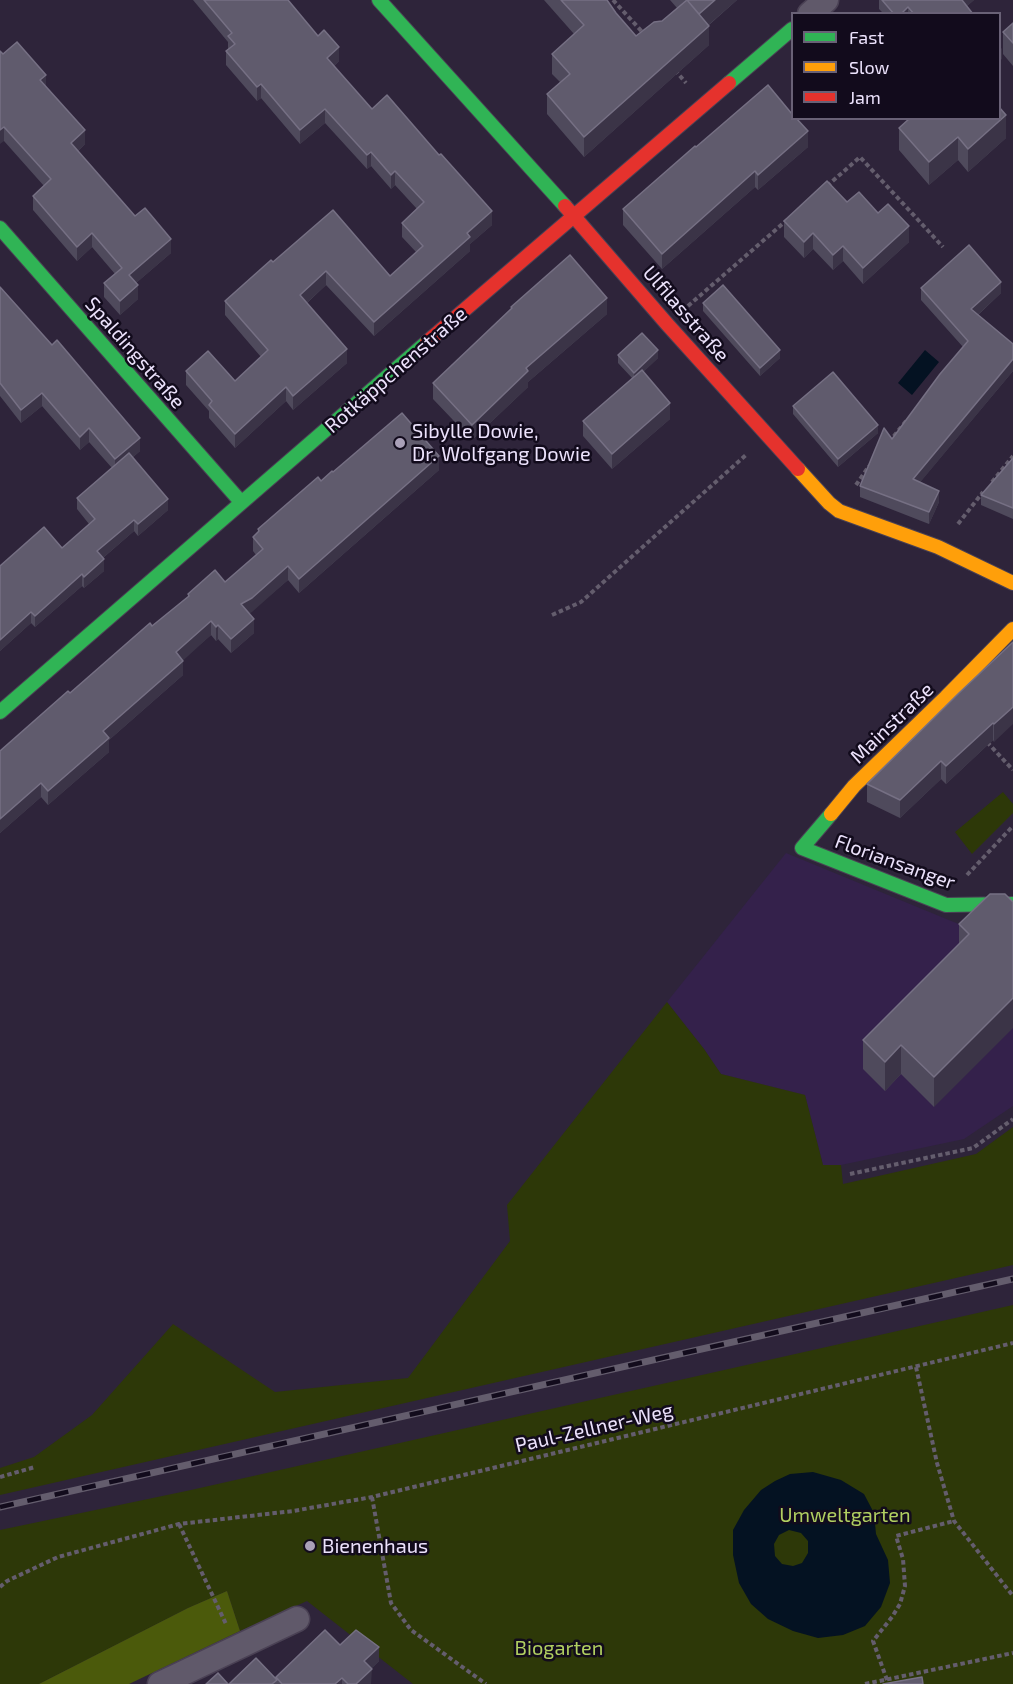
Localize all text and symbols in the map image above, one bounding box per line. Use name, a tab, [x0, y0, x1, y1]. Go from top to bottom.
legend	[791, 12, 1001, 120]
text: Fast	[849, 26, 884, 48]
text: Slow	[849, 56, 889, 78]
text: Jam	[849, 86, 881, 108]
street label: Ulfilasstraße	[638, 261, 734, 367]
street label: Spaldingstraße	[80, 292, 190, 414]
street label: Rotkäppchenstraße	[320, 302, 472, 438]
place label: Sibylle Dowie, Dr. Wolfgang Dowie	[412, 419, 591, 466]
marker: Sibylle Dowie, Dr. Wolfgang Dowie	[393, 436, 407, 450]
street label: Mainstraße	[845, 678, 939, 768]
street label: Floriansanger	[832, 829, 958, 895]
street label: Paul-Zellner-Weg	[513, 1398, 675, 1458]
park label: Umweltgarten	[779, 1503, 911, 1527]
place label: Bienenhaus	[322, 1534, 428, 1558]
marker: Bienenhaus	[303, 1539, 317, 1553]
park label: Biogarten	[515, 1636, 603, 1660]

